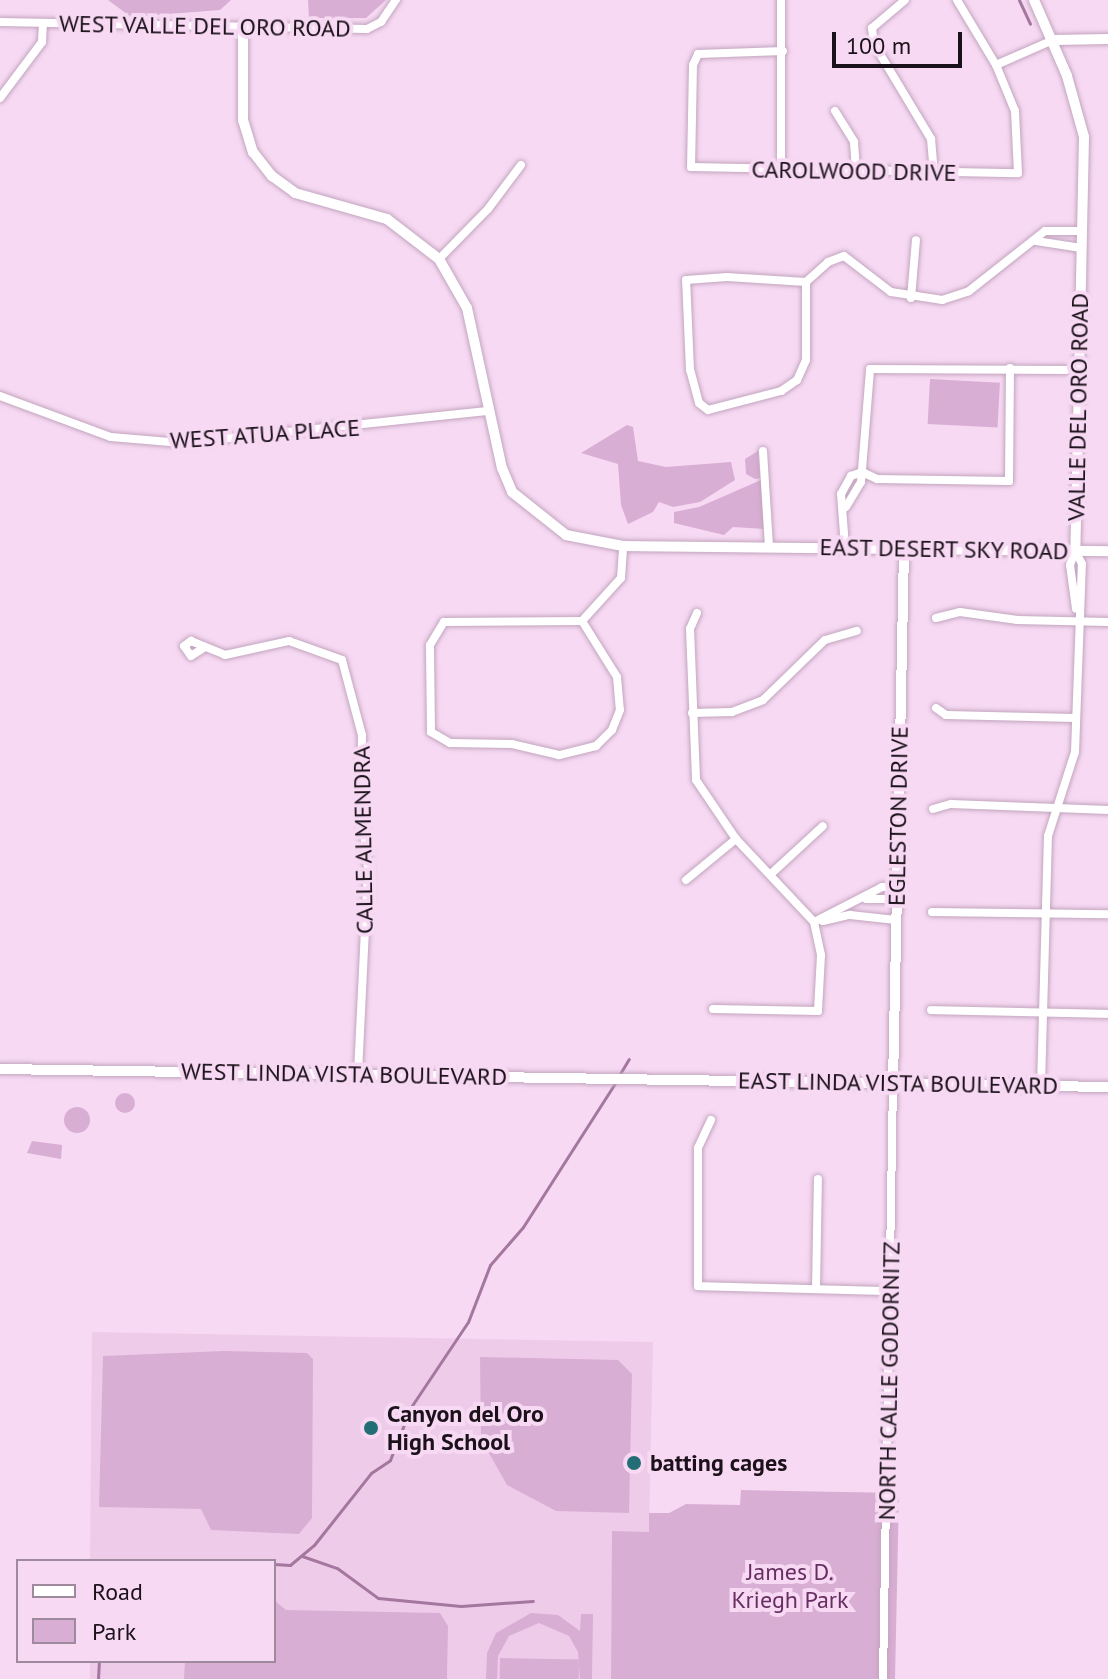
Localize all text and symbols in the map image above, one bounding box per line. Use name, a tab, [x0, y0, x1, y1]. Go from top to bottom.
street label: WEST VALLE DEL ORO ROAD	[58, 9, 352, 43]
scale bar	[836, 16, 966, 66]
text: 100 m	[846, 30, 911, 61]
street label: CAROLWOOD DRIVE	[751, 155, 957, 187]
street label: VALLE DEL ORO ROAD	[1062, 292, 1094, 522]
street label: WEST ATUA PLACE	[168, 413, 362, 455]
street label: EAST DESERT SKY ROAD	[818, 532, 1070, 566]
street label: EGLESTON DRIVE	[882, 726, 914, 906]
street label: CALLE ALMENDRA	[347, 745, 379, 935]
street label: WEST LINDA VISTA BOULEVARD	[179, 1057, 509, 1091]
street label: EAST LINDA VISTA BOULEVARD	[736, 1066, 1060, 1100]
street label: NORTH CALLE GODORNITZ	[872, 1241, 906, 1521]
place label: Canyon del Oro High School	[387, 1400, 544, 1456]
marker: Canyon del Oro High School	[362, 1419, 380, 1437]
place label: batting cages	[650, 1449, 787, 1477]
marker: batting cages	[625, 1454, 643, 1472]
park label: James D. Kriegh Park	[731, 1558, 849, 1614]
legend	[16, 1559, 276, 1663]
text: Road	[92, 1576, 143, 1607]
text: Park	[92, 1616, 136, 1647]

